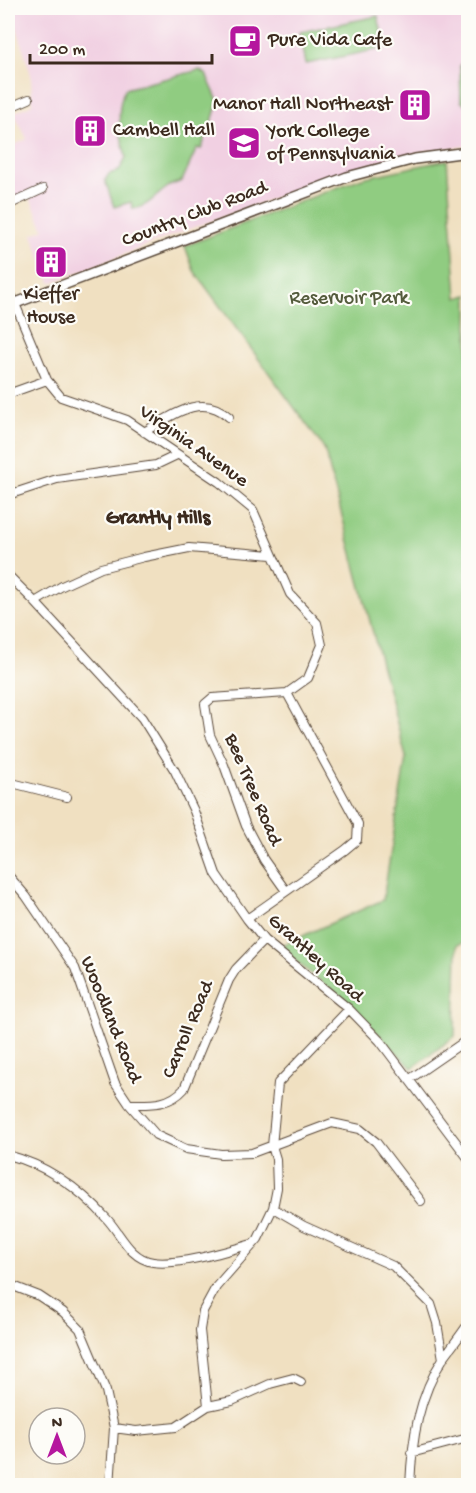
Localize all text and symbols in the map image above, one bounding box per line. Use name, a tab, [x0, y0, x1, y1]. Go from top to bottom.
cafe icon: Pure Vida Cafe	[227, 23, 263, 59]
scale bar	[30, 27, 212, 65]
place label: Pure Vida Cafe	[267, 30, 393, 53]
text: 200 m	[39, 40, 86, 61]
building icon: Manor Hall Northeast	[397, 87, 433, 123]
place label: Manor Hall Northeast	[213, 94, 394, 117]
building icon: Cambell Hall	[72, 113, 108, 149]
place label: Cambell Hall	[113, 120, 215, 143]
place label: York College of Pennsylvania	[265, 121, 396, 167]
school or university icon: York College of Pennsylvania	[226, 125, 262, 161]
street label: Country Club Road	[119, 176, 273, 253]
building icon: Kieffer House	[33, 244, 69, 280]
place label: Kieffer House	[23, 284, 81, 330]
park label: Reservoir Park	[289, 288, 411, 311]
street label: Virginia Avenue	[133, 400, 253, 494]
district label: Grantly Hills	[106, 507, 211, 532]
street label: Bee Tree Road	[218, 730, 287, 852]
street label: Grantley Road	[262, 910, 370, 1010]
street label: Woodland Road	[74, 953, 147, 1089]
street label: Carroll Road	[158, 976, 221, 1082]
north arrow	[27, 1406, 87, 1466]
text: N	[52, 1415, 63, 1434]

